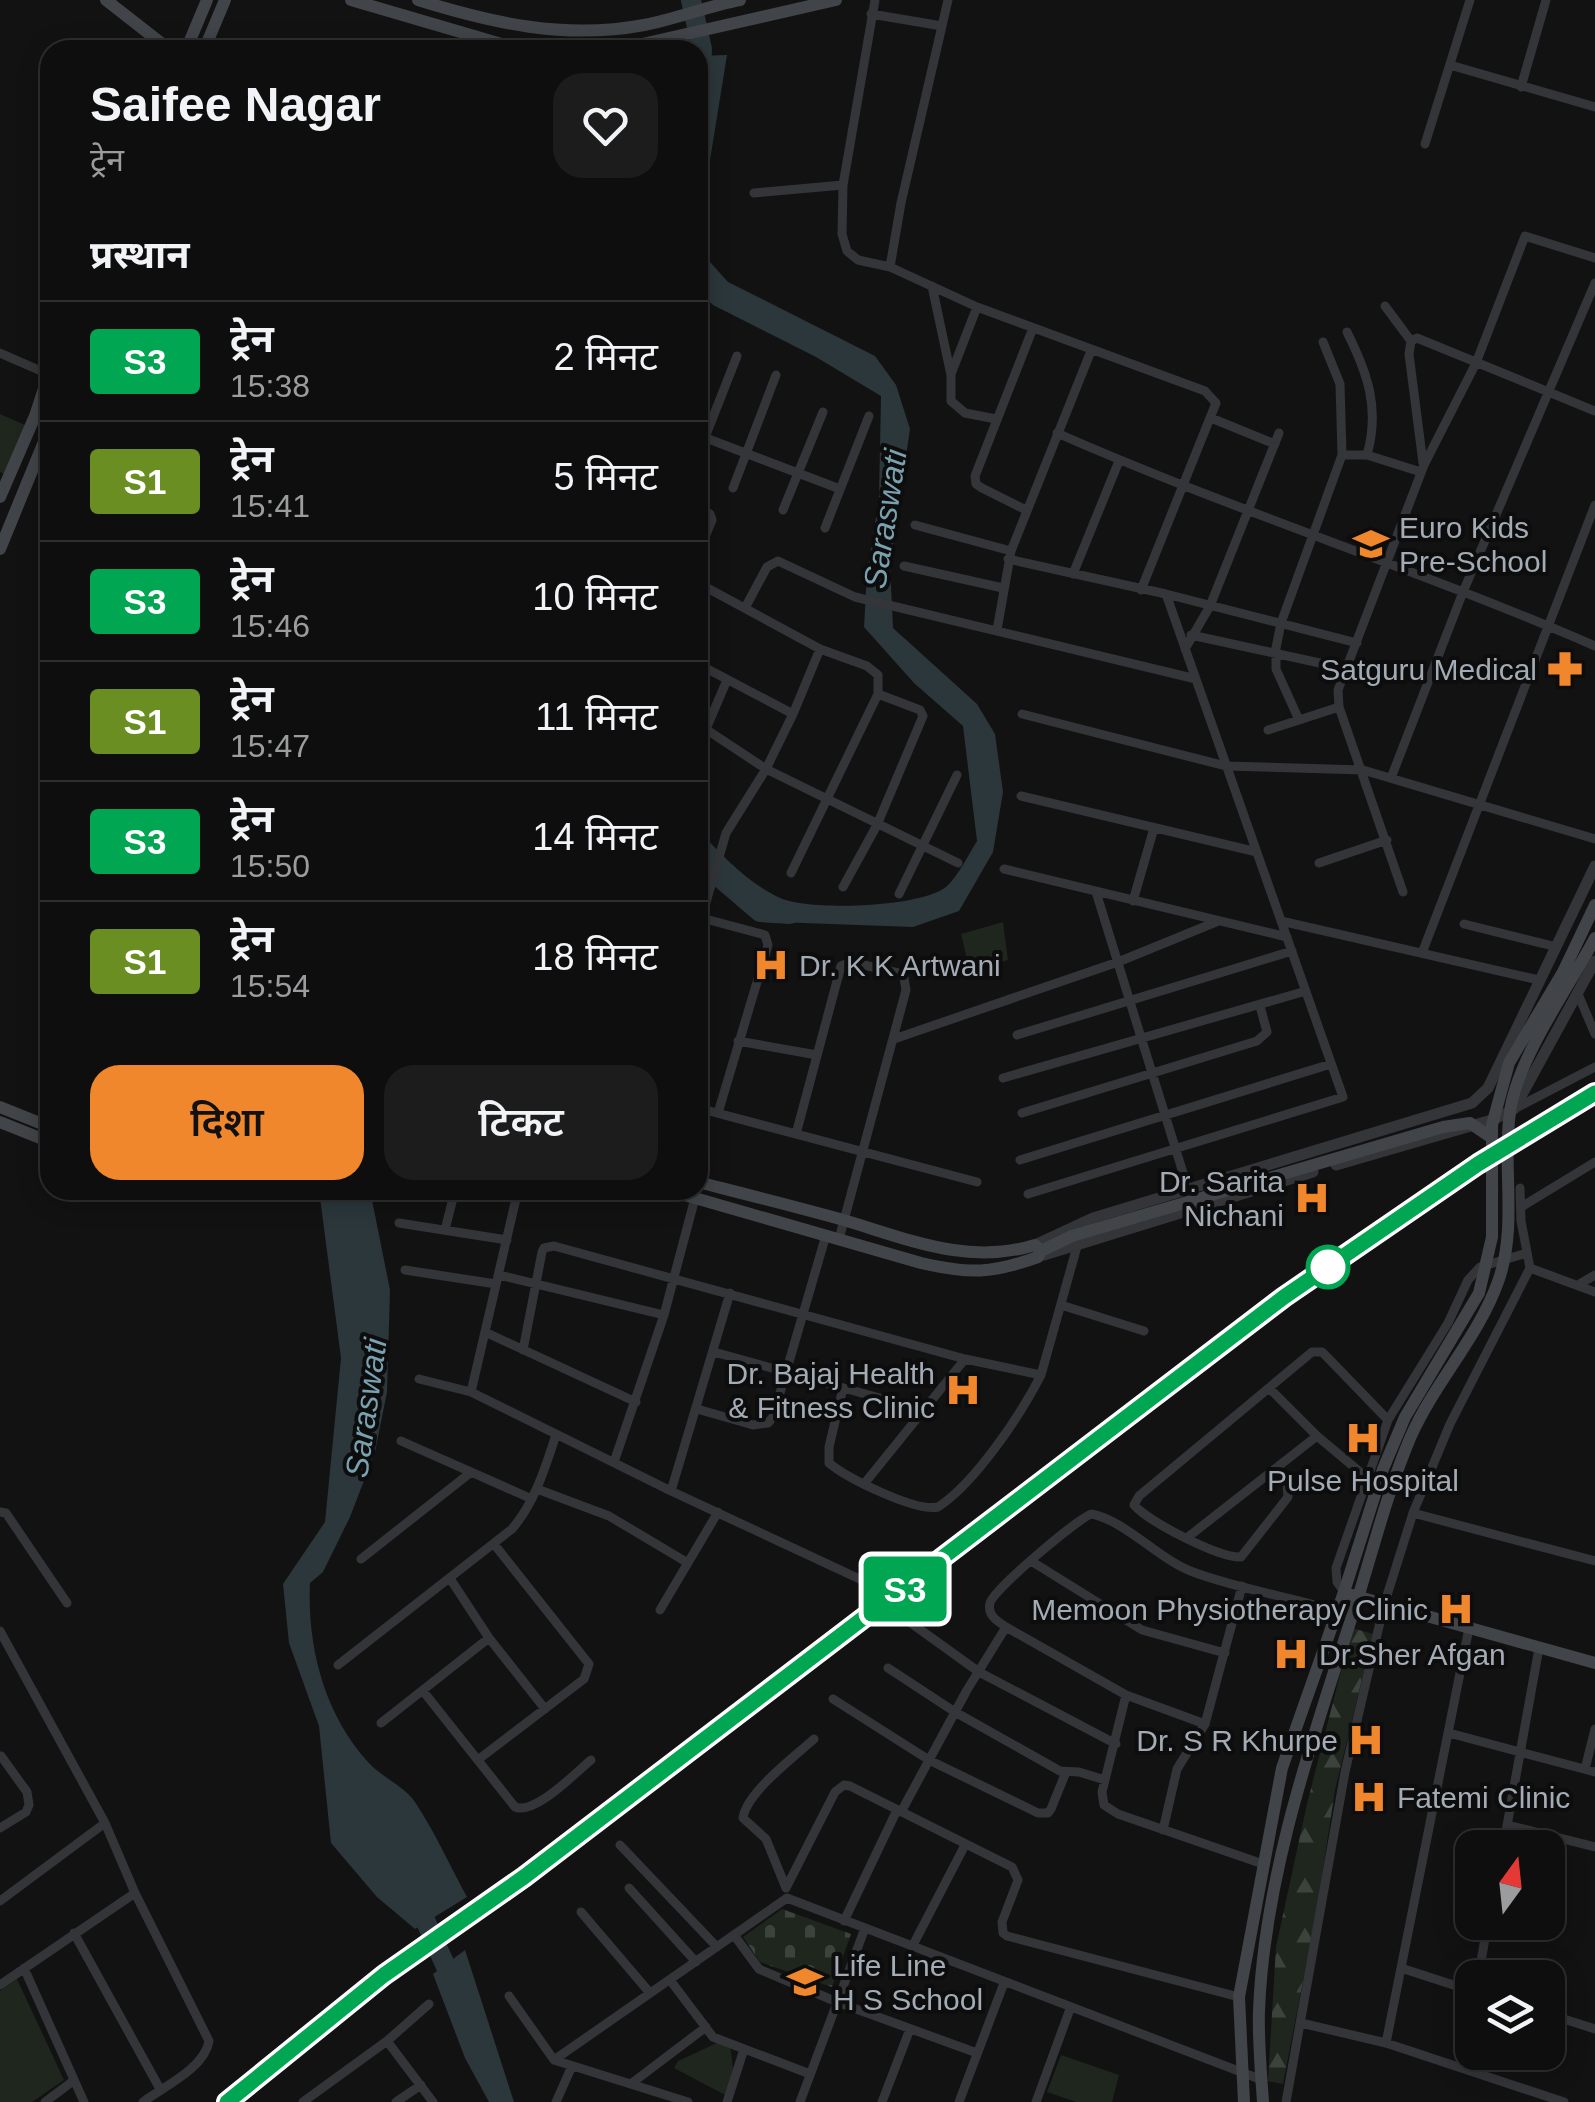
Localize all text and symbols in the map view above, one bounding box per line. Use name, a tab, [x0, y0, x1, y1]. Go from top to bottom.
button: heart	[553, 73, 658, 178]
text: Saifee Nagar	[90, 78, 381, 131]
text: ट्रेन	[90, 142, 124, 178]
text: प्रस्थान	[90, 234, 190, 276]
text: ट्रेन	[230, 318, 274, 360]
text: 2 मिनट	[554, 336, 658, 378]
text: S3	[124, 342, 166, 381]
text: 15:38	[230, 368, 310, 404]
text: ट्रेन	[230, 438, 274, 480]
water label: Saraswati	[856, 446, 914, 591]
text: 5 मिनट	[554, 456, 658, 498]
text: S1	[124, 462, 166, 501]
text: 15:41	[230, 488, 310, 524]
place label: Euro Kids Pre-School	[1399, 511, 1547, 578]
school or university icon: Euro Kids Pre-School	[1352, 525, 1390, 563]
text: ट्रेन	[230, 558, 274, 600]
text: 10 मिनट	[532, 576, 658, 618]
text: S3	[124, 582, 166, 621]
text: 15:46	[230, 608, 310, 644]
pharmacy icon: Satguru Medical	[1546, 650, 1584, 688]
place label: Satguru Medical	[1320, 653, 1537, 686]
text: ट्रेन	[230, 678, 274, 720]
text: 11 मिनट	[535, 696, 658, 738]
text: S1	[124, 702, 166, 741]
text: 15:47	[230, 728, 310, 764]
text: ट्रेन	[230, 798, 274, 840]
text: 14 मिनट	[532, 816, 658, 858]
text: S3	[124, 822, 166, 861]
text: 15:50	[230, 848, 310, 884]
text: ट्रेन	[230, 918, 274, 960]
text: 18 मिनट	[532, 936, 658, 978]
text: S1	[124, 942, 166, 981]
hospital icon: Dr. K K Artwani	[752, 946, 790, 984]
place label: Dr. K K Artwani	[799, 949, 1001, 982]
text: 15:54	[230, 968, 310, 1004]
button: दिशा	[90, 1065, 364, 1180]
button: टिकट	[384, 1065, 658, 1180]
place label: Dr. Sarita Nichani	[1159, 1165, 1284, 1232]
hospital icon: Dr. Sarita Nichani	[1293, 1179, 1331, 1217]
unlabelled marker	[1307, 1246, 1349, 1288]
water label: Saraswati	[338, 1335, 394, 1480]
place label: Dr. Bajaj Health & Fitness Clinic	[727, 1357, 935, 1424]
hospital icon: Dr. Bajaj Health & Fitness Clinic	[944, 1371, 982, 1409]
hospital icon: Pulse Hospital	[1344, 1419, 1382, 1457]
place label: Pulse Hospital	[1267, 1464, 1459, 1497]
line badge: S3	[860, 1556, 950, 1622]
text: S3	[884, 1570, 926, 1609]
hospital icon: Memoon Physiotherapy Clinic	[1437, 1590, 1475, 1628]
place label: Memoon Physiotherapy Clinic	[1031, 1593, 1428, 1626]
hospital icon: Dr.Sher Afgan	[1272, 1635, 1310, 1673]
place label: Dr.Sher Afgan	[1319, 1638, 1506, 1671]
hospital icon: Dr. S R Khurpe	[1347, 1721, 1385, 1759]
place label: Dr. S R Khurpe	[1136, 1724, 1338, 1757]
hospital icon: Fatemi Clinic	[1350, 1778, 1388, 1816]
place label: Fatemi Clinic	[1397, 1781, 1570, 1814]
north arrow	[1455, 1830, 1565, 1940]
map controls	[1455, 1830, 1565, 2070]
place label: Life Line H S School	[833, 1949, 983, 2016]
button: layers	[1455, 1960, 1565, 2070]
school or university icon: Life Line H S School	[786, 1963, 824, 2001]

